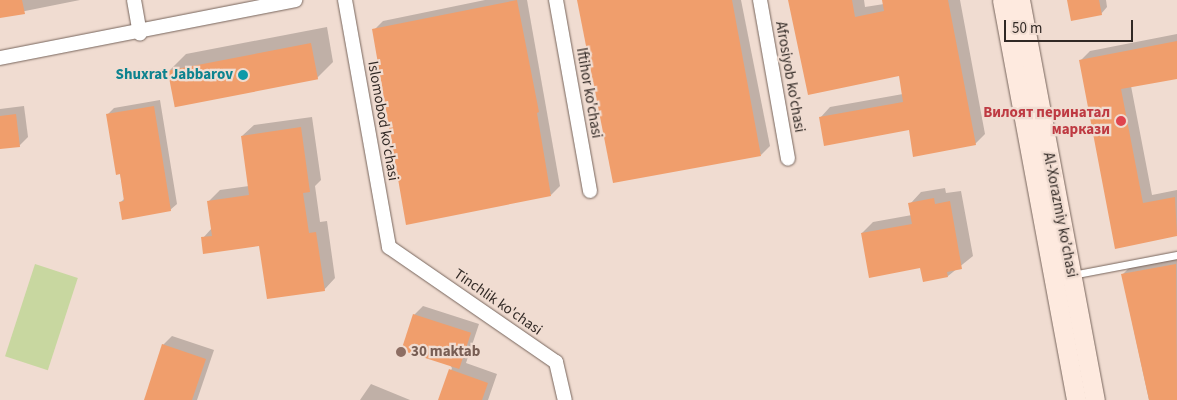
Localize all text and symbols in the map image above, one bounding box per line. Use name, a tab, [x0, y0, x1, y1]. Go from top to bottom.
scale bar	[1007, 10, 1136, 42]
text: 50 m	[1012, 18, 1042, 39]
street label: Afrosiyob ko'chasi	[771, 20, 809, 134]
street label: Iftihor ko'chasi	[572, 46, 606, 140]
street label: Islomobod ko'chasi	[364, 60, 402, 182]
place label: Shuxrat Jabbarov	[116, 66, 233, 84]
marker: Shuxrat Jabbarov	[237, 69, 249, 81]
place label: Вилоят перинатал маркази	[983, 103, 1110, 138]
marker: Вилоят перинатал маркази	[1114, 114, 1128, 128]
street label: Al-Xorazmiy ko’chasi	[1039, 151, 1081, 279]
street label: Tinchlik ko'chasi	[450, 265, 546, 339]
place label: 30 maktab	[411, 343, 480, 361]
marker: 30 maktab	[395, 346, 407, 358]

